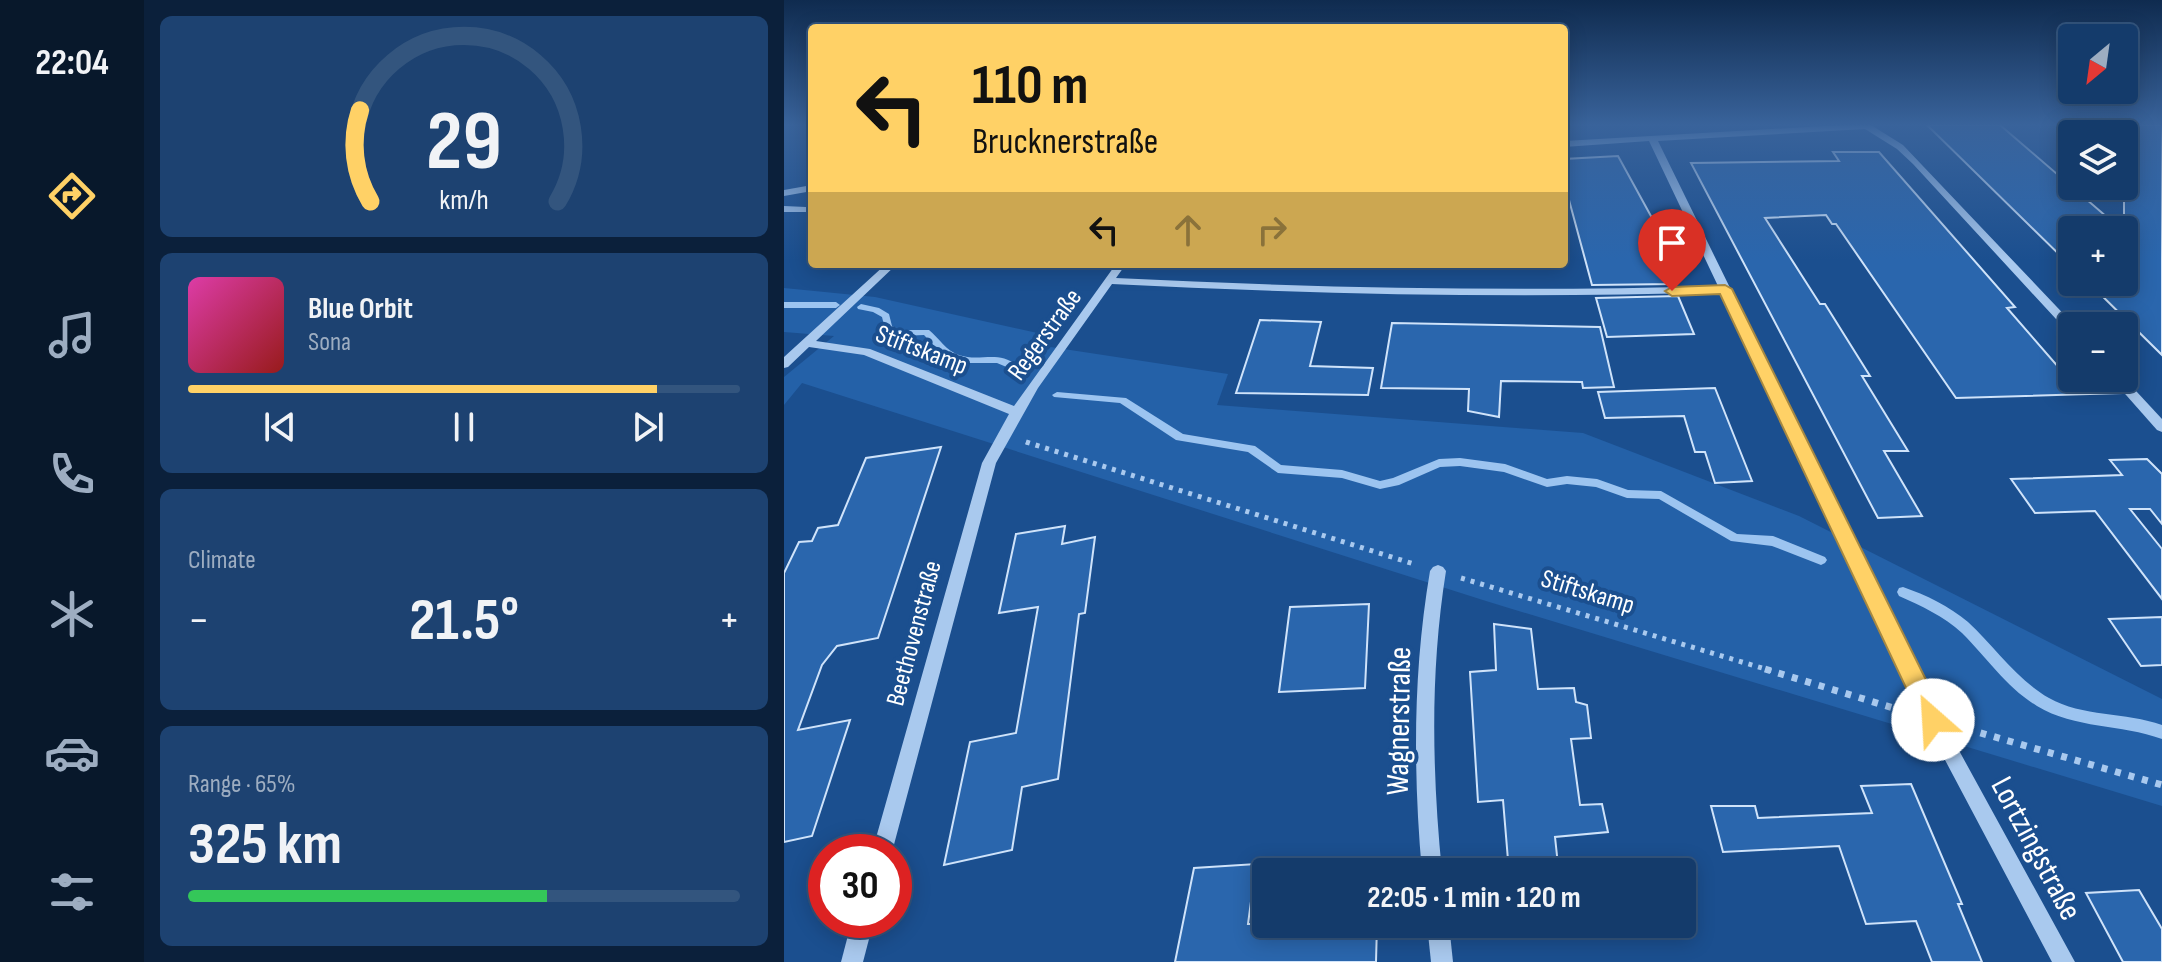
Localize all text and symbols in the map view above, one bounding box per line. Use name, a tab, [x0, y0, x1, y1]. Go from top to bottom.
north arrow	[2058, 24, 2138, 104]
map controls	[2058, 24, 2138, 392]
text: 22:04	[35, 42, 109, 85]
text: 110 m	[972, 53, 1088, 120]
icon: left	[840, 56, 944, 160]
text: 29	[426, 93, 502, 193]
button: layers	[2058, 120, 2138, 200]
text: Brucknerstraße	[972, 121, 1158, 164]
icon: directions	[44, 168, 100, 224]
text: km/h	[439, 183, 489, 218]
icon: left	[1082, 208, 1126, 252]
icon: ahead	[1166, 208, 1210, 252]
icon: right	[1250, 208, 1294, 252]
pin	[1638, 209, 1706, 291]
button: +	[2058, 216, 2138, 296]
icon: arrive	[1650, 221, 1694, 265]
street label: Regerstraße	[1002, 283, 1089, 387]
text: Blue Orbit	[308, 291, 413, 327]
icon: music	[44, 307, 100, 363]
button: −	[2058, 312, 2138, 392]
street label: Stiftskamp	[871, 319, 972, 382]
text: Sona	[308, 327, 351, 358]
icon: previous	[258, 405, 302, 449]
icon: pause	[442, 405, 486, 449]
icon: next	[626, 405, 670, 449]
icon: phone	[44, 446, 100, 502]
text: Climate	[188, 545, 256, 576]
street label: Beethovenstraße	[880, 557, 949, 709]
street label: Stiftskamp	[1537, 564, 1638, 621]
text: 21.5°	[409, 585, 519, 657]
icon: climate	[44, 586, 100, 642]
text: −	[188, 594, 210, 647]
text: +	[718, 594, 740, 647]
street label: Wagnerstraße	[1379, 646, 1420, 796]
position arrow	[1891, 678, 1975, 762]
icon: car	[44, 725, 100, 781]
text: Range · 65%	[188, 769, 296, 800]
street label: Lortzingstraße	[1982, 770, 2090, 927]
text: 325 km	[188, 809, 342, 881]
speed limit sign: 30	[808, 834, 912, 938]
icon: filters	[44, 864, 100, 920]
text: 22:05 · 1 min · 120 m	[1367, 880, 1581, 916]

